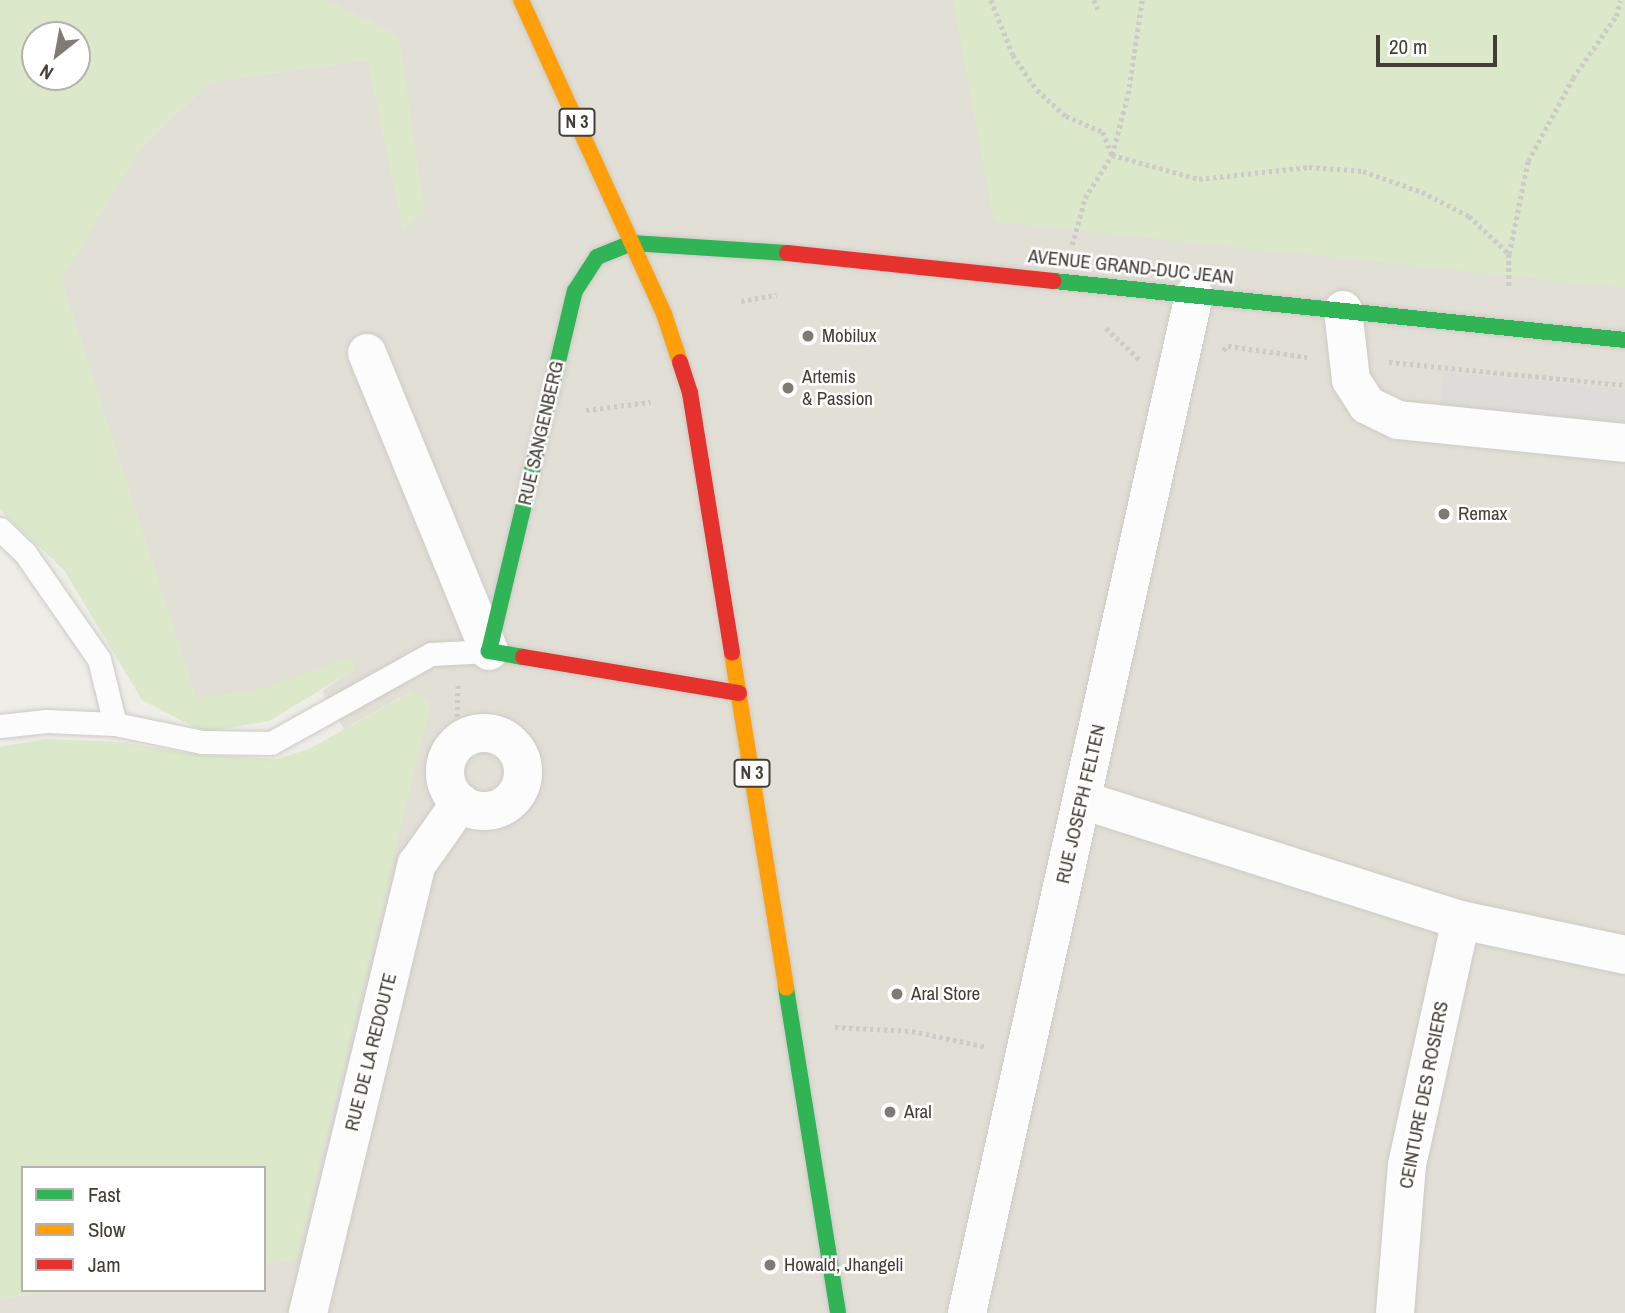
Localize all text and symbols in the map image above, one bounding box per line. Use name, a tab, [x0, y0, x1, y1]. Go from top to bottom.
north arrow	[21, 21, 91, 91]
scale bar	[1380, 21, 1501, 65]
text: 20 m	[1389, 32, 1427, 61]
text: N	[35, 58, 58, 86]
road number: N 3	[558, 107, 596, 136]
street label: AVENUE GRAND-DUC JEAN	[1027, 245, 1235, 289]
place label: Mobilux	[822, 325, 877, 347]
marker: Mobilux	[800, 328, 816, 344]
street label: RUE SANGENBERG	[513, 359, 569, 507]
place label: Artemis & Passion	[802, 366, 873, 410]
marker: Artemis & Passion	[780, 380, 796, 396]
place label: Remax	[1458, 503, 1507, 525]
marker: Remax	[1436, 506, 1452, 522]
street label: RUE JOSEPH FELTEN	[1052, 722, 1110, 886]
road number: N 3	[733, 758, 771, 788]
street label: RUE DE LA REDOUTE	[340, 970, 402, 1134]
place label: Aral Store	[911, 983, 980, 1005]
marker: Aral Store	[889, 986, 905, 1002]
street label: CEINTURE DES ROSIERS	[1395, 999, 1453, 1191]
place label: Aral	[904, 1101, 932, 1123]
marker: Aral	[882, 1104, 898, 1120]
legend	[21, 1166, 266, 1292]
text: Fast	[88, 1180, 121, 1209]
text: Slow	[88, 1215, 125, 1244]
text: Jam	[88, 1250, 121, 1279]
place label: Howald, Jhangeli	[784, 1254, 904, 1276]
marker: Howald, Jhangeli	[762, 1257, 778, 1273]

